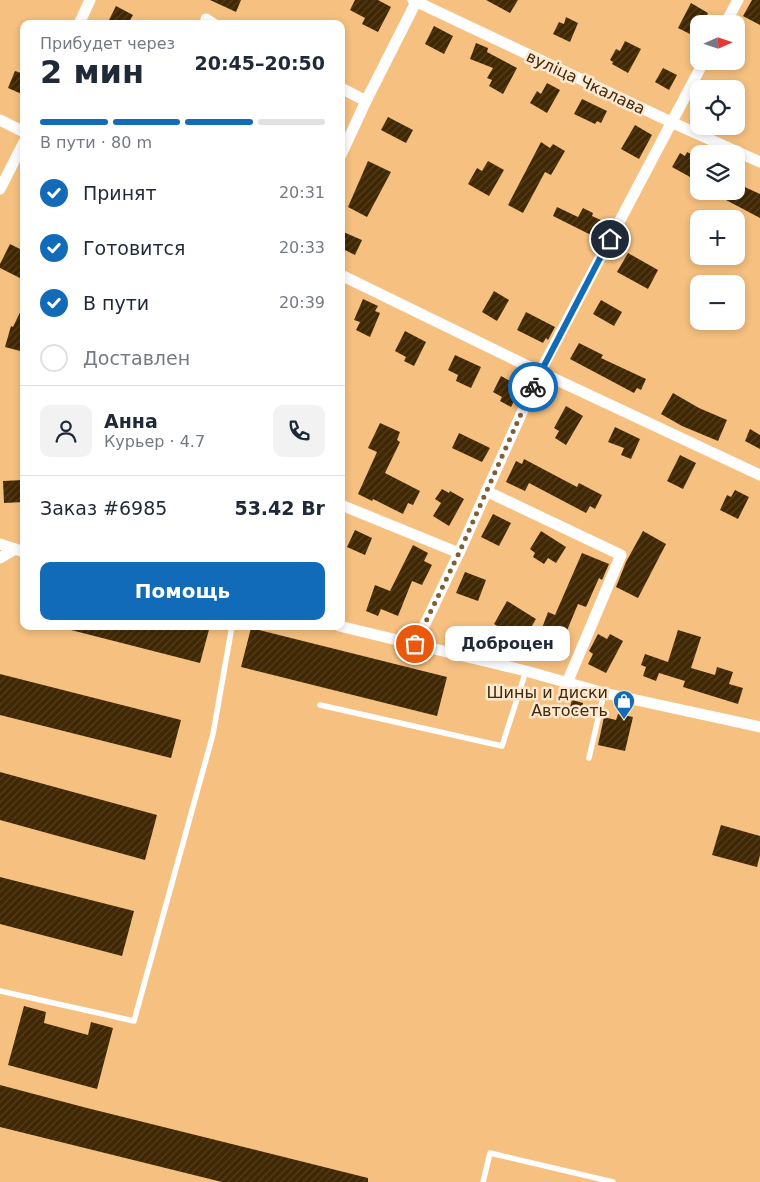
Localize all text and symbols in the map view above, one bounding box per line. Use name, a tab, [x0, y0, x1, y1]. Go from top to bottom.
north arrow	[690, 15, 745, 70]
map controls	[690, 15, 745, 330]
text: Прибудет через	[40, 34, 175, 53]
street label: вуліца Чкалава	[523, 47, 648, 118]
text: 20:45–20:50	[195, 52, 325, 74]
text: 2 мин	[40, 53, 144, 91]
button: locate	[690, 80, 745, 135]
text: В пути · 80 m	[40, 133, 152, 152]
button: layers	[690, 145, 745, 200]
icon: check	[40, 179, 68, 207]
text: Принят	[83, 182, 157, 204]
text: 20:31	[279, 183, 325, 202]
button: +	[690, 210, 745, 265]
pin	[589, 218, 631, 260]
icon: home	[596, 225, 624, 253]
icon: check	[40, 234, 68, 262]
text: Готовится	[83, 237, 185, 259]
text: 20:33	[279, 238, 325, 257]
button: −	[690, 275, 745, 330]
icon: check	[40, 289, 68, 317]
text: В пути	[83, 292, 149, 314]
text: 20:39	[279, 293, 325, 312]
text: Доставлен	[83, 347, 190, 369]
courier	[508, 362, 558, 412]
icon: bike	[519, 373, 547, 401]
button: person	[40, 405, 92, 457]
button: phone	[273, 405, 325, 457]
text: Анна	[104, 410, 158, 432]
text: Курьер · 4.7	[104, 432, 205, 451]
text: Заказ #6985	[40, 497, 167, 519]
text: 53.42 Br	[234, 497, 325, 519]
button: Помощь	[40, 562, 325, 620]
pin	[394, 623, 436, 665]
callout: Доброцен	[445, 626, 570, 662]
icon: bag	[401, 630, 429, 658]
text: Доброцен	[461, 634, 554, 653]
place label: Шины и диски Автосеть	[487, 683, 608, 720]
shop icon: Шины и диски Автосеть	[612, 689, 636, 720]

